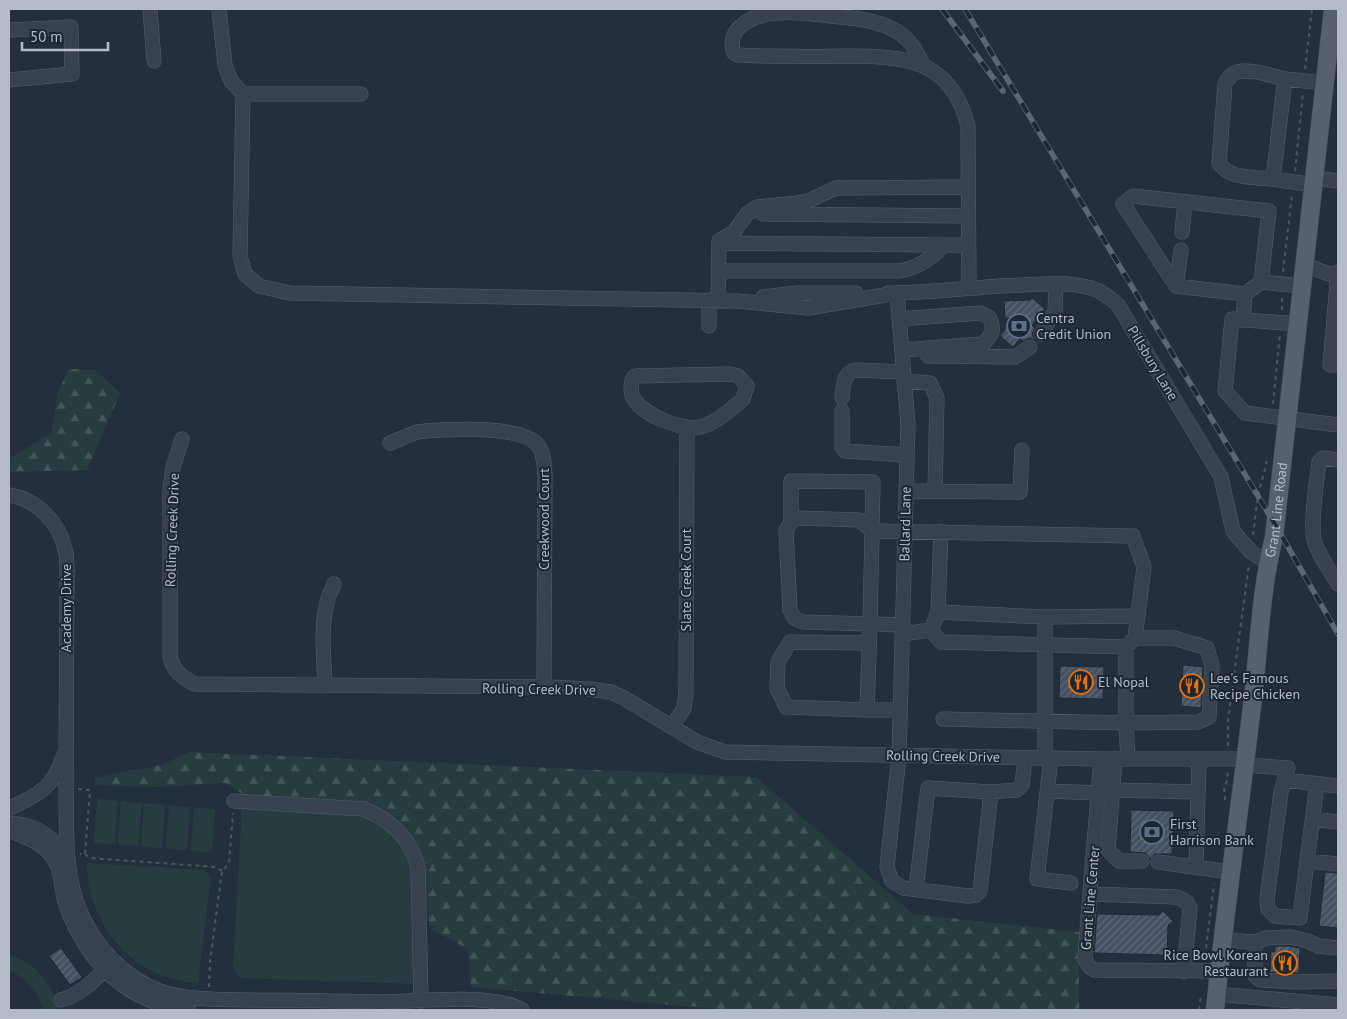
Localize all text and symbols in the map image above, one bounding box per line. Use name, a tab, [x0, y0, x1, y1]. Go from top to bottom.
scale bar	[22, 20, 109, 52]
text: 50 m	[30, 27, 63, 46]
place label: Centra Credit Union	[1036, 309, 1111, 343]
bank icon: Centra Credit Union	[1006, 313, 1032, 339]
street label: Pillsbury Lane	[1124, 322, 1182, 404]
street label: Grant Line Road	[1261, 461, 1291, 559]
street label: Creekwood Court	[535, 468, 553, 570]
street label: Rolling Creek Drive	[161, 473, 183, 587]
street label: Ballard Lane	[895, 486, 915, 562]
street label: Slate Creek Court	[677, 528, 695, 632]
street label: Academy Drive	[57, 564, 75, 652]
restaurant icon: El Nopal	[1068, 669, 1094, 695]
place label: Lee's Famous Recipe Chicken	[1210, 669, 1300, 703]
place label: El Nopal	[1098, 673, 1149, 691]
restaurant icon: Lee's Famous Recipe Chicken	[1179, 673, 1205, 699]
street label: Rolling Creek Drive	[482, 679, 596, 699]
street label: Rolling Creek Drive	[886, 746, 1000, 766]
place label: First Harrison Bank	[1170, 815, 1254, 849]
bank icon: First Harrison Bank	[1139, 819, 1165, 845]
street label: Grant Line Center	[1076, 845, 1104, 951]
place label: Rice Bowl Korean Restaurant	[1164, 946, 1268, 980]
restaurant icon: Rice Bowl Korean Restaurant	[1272, 950, 1298, 976]

